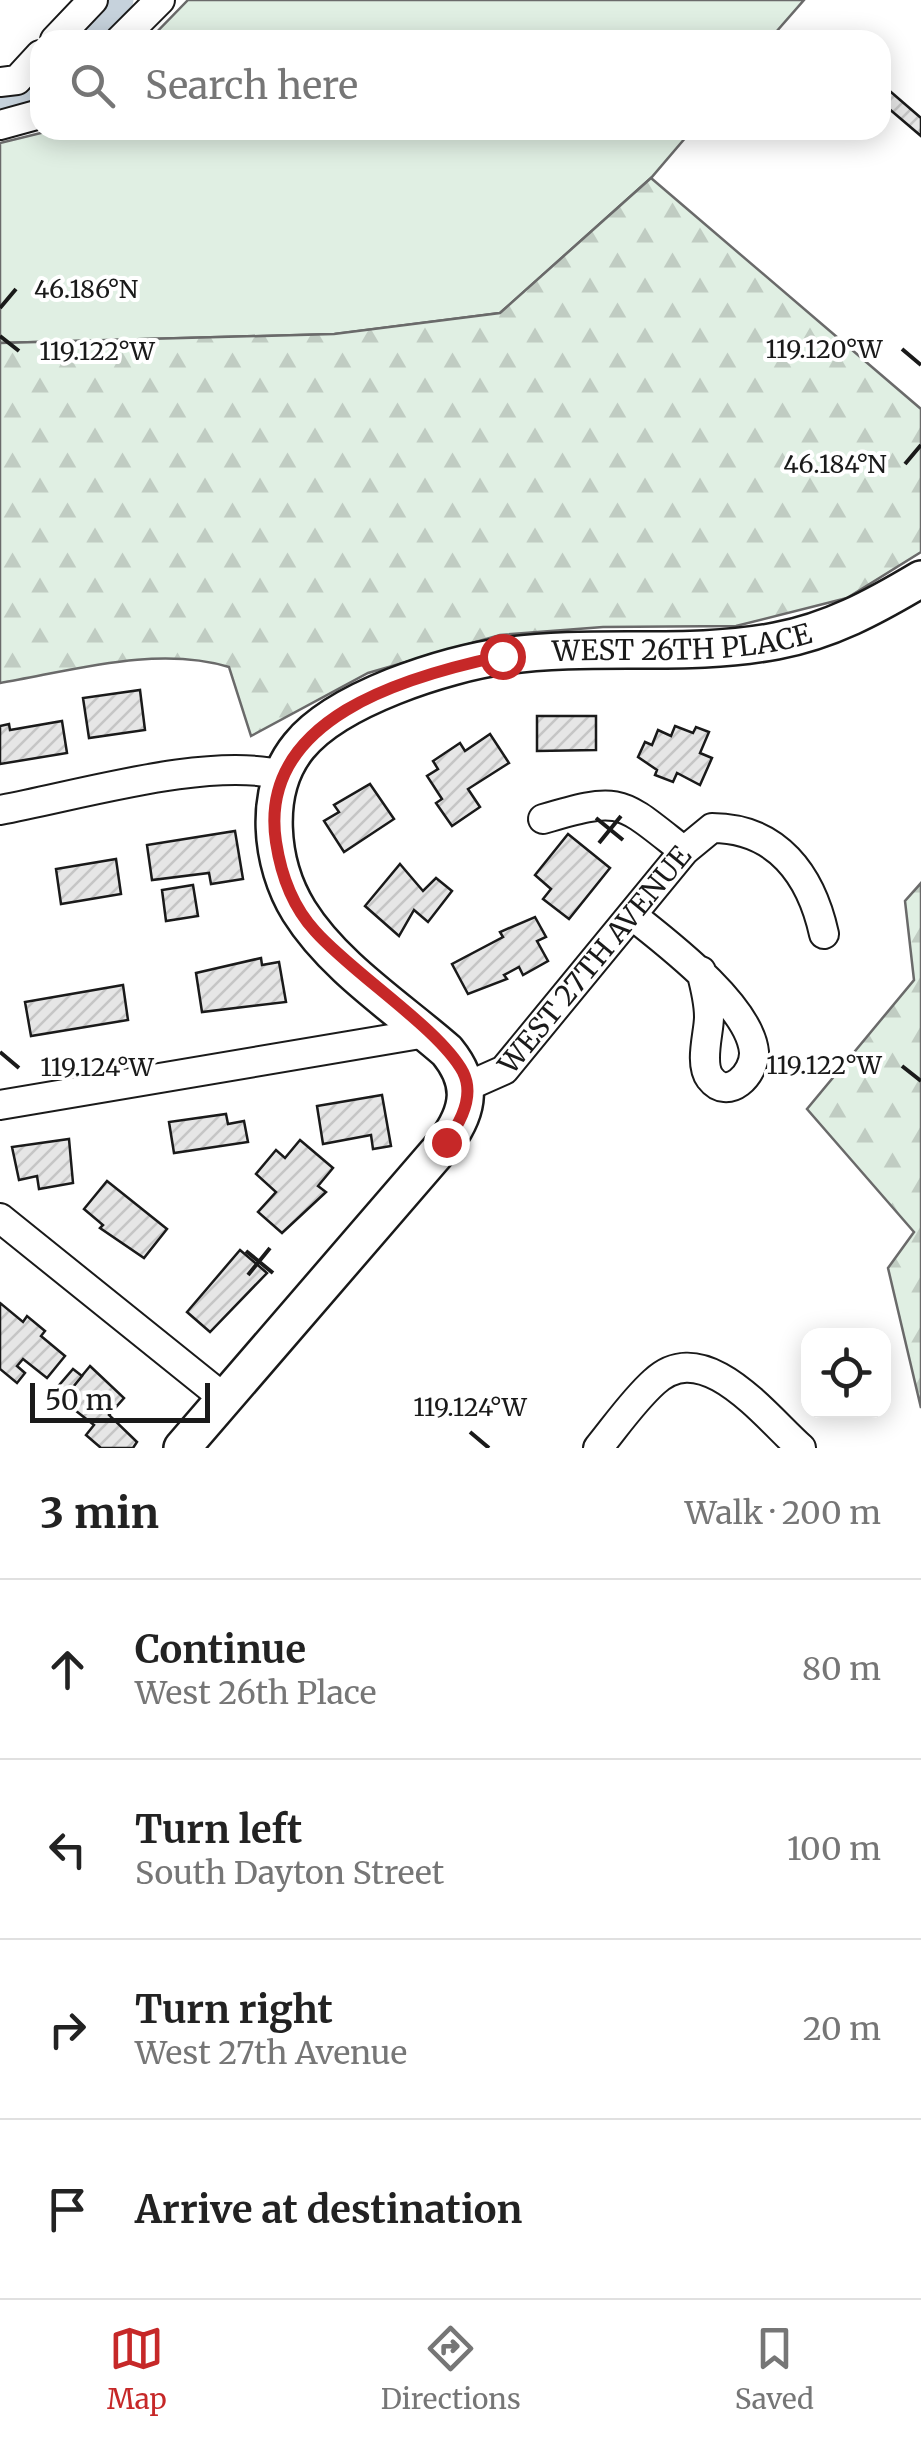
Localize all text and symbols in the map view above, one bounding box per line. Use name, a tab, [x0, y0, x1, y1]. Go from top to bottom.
search box	[30, 30, 891, 140]
icon: search	[65, 58, 120, 113]
text: Search here	[145, 62, 358, 109]
text: 46.186°N	[34, 273, 138, 305]
text: 119.120°W	[766, 333, 884, 365]
text: 119.122°W	[39, 335, 156, 367]
text: 46.184°N	[783, 448, 887, 480]
street label: WEST 26TH PLACE	[551, 615, 816, 669]
route start	[480, 634, 526, 680]
street label: WEST 27TH AVENUE	[490, 838, 699, 1082]
text: 119.122°W	[766, 1049, 883, 1081]
text: 119.124°W	[40, 1051, 155, 1083]
route end	[424, 1120, 470, 1166]
map controls	[801, 1328, 891, 1418]
button: locate	[801, 1328, 891, 1418]
scale bar	[30, 1378, 210, 1422]
text: 50 m	[45, 1382, 113, 1418]
text: 119.124°W	[413, 1391, 528, 1423]
text: 3 min	[40, 1487, 159, 1539]
text: Walk · 200 m	[685, 1493, 881, 1533]
text: Continue	[135, 1626, 306, 1673]
icon: ahead	[40, 1642, 95, 1697]
text: 80 m	[802, 1649, 881, 1689]
text: West 26th Place	[135, 1673, 377, 1713]
text: Turn left	[135, 1806, 302, 1853]
icon: left	[40, 1822, 95, 1877]
text: 100 m	[787, 1829, 881, 1869]
text: South Dayton Street	[135, 1853, 444, 1893]
text: Turn right	[135, 1986, 333, 2033]
icon: right	[40, 2002, 95, 2057]
text: 20 m	[803, 2009, 881, 2049]
text: West 27th Avenue	[135, 2033, 407, 2073]
icon: arrive	[40, 2182, 95, 2237]
text: Arrive at destination	[135, 2186, 522, 2233]
tab: Map	[107, 2321, 167, 2417]
tab: Directions	[381, 2321, 521, 2417]
tab: Saved	[735, 2321, 814, 2417]

